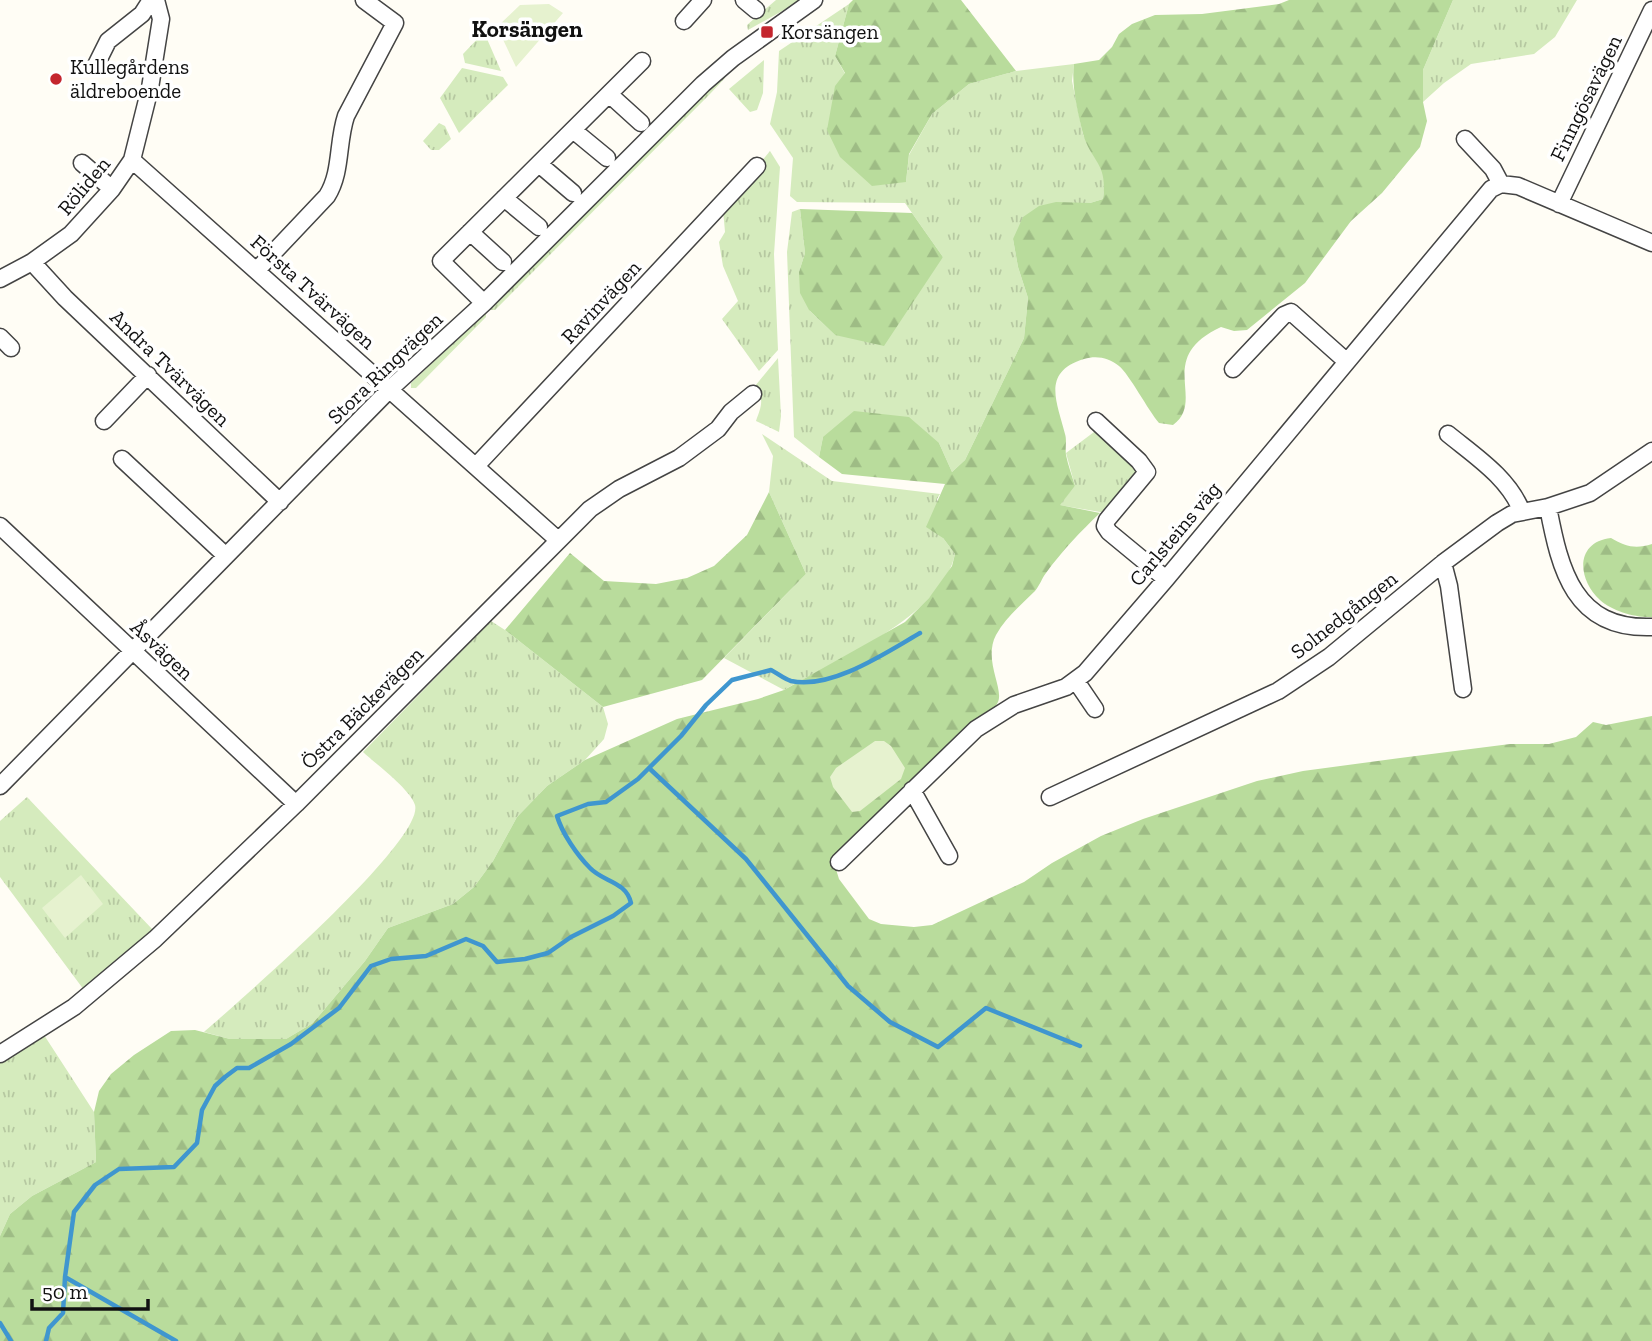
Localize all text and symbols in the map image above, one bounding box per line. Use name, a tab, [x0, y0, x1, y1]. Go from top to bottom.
district label: Korsängen	[471, 15, 583, 43]
place label: Korsängen	[781, 19, 878, 44]
marker: Korsängen	[759, 24, 775, 40]
street label: Finngösavägen	[1544, 31, 1627, 165]
place label: Kullegårdens äldreboende	[70, 54, 189, 103]
marker: Kullegårdens äldreboende	[48, 71, 64, 87]
street label: Röliden	[52, 151, 115, 220]
street label: Första Tvärvägen	[246, 229, 381, 354]
street label: Ravinvägen	[556, 255, 646, 349]
street label: Andra Tvärvägen	[105, 304, 236, 431]
street label: Stora Ringvägen	[322, 307, 447, 429]
street label: Carlsteins väg	[1124, 476, 1226, 591]
street label: Solnedgången	[1286, 565, 1402, 664]
street label: Åsvägen	[126, 614, 199, 685]
street label: Östra Bäckevägen	[295, 641, 428, 774]
scale bar	[32, 1268, 147, 1312]
text: 50 m	[42, 1279, 88, 1304]

